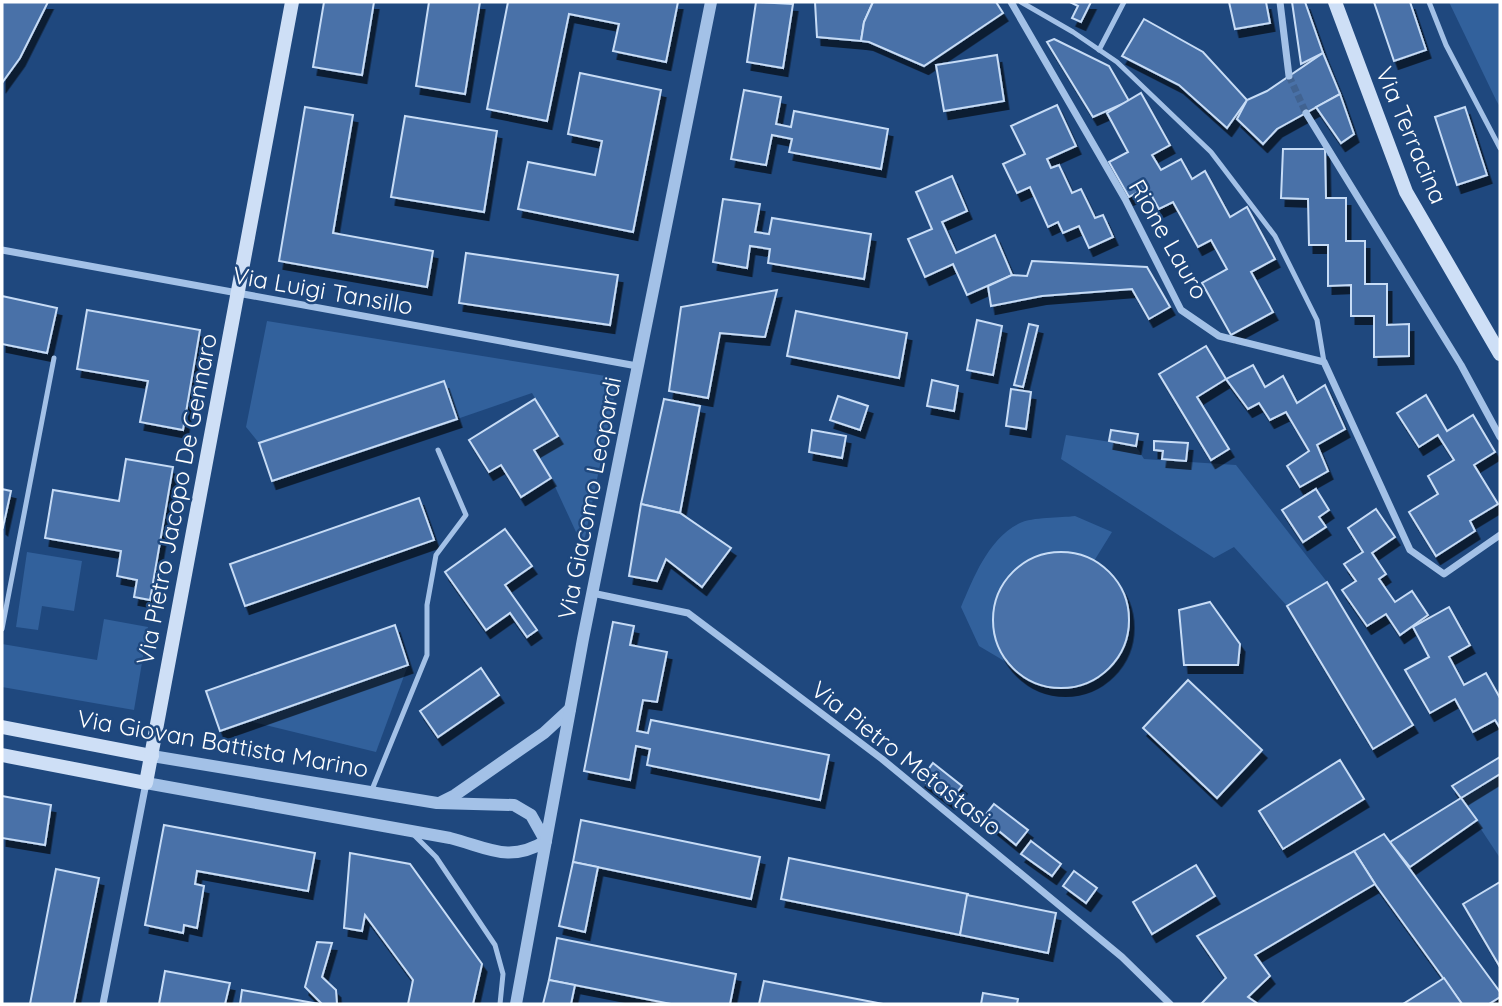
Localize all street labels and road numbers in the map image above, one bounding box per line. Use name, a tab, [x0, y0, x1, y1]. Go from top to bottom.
street label: Via Terracina	[1370, 62, 1454, 208]
street label: Rione Lauro	[1123, 174, 1215, 304]
street label: Via Luigi Tansillo	[230, 259, 416, 321]
street label: Via Pietro Jacopo De Gennaro	[129, 331, 223, 667]
street label: Via Giacomo Leopardi	[551, 374, 627, 622]
street label: Via Pietro Metastasio	[806, 674, 1008, 842]
street label: Via Giovan Battista Marino	[75, 703, 371, 783]

